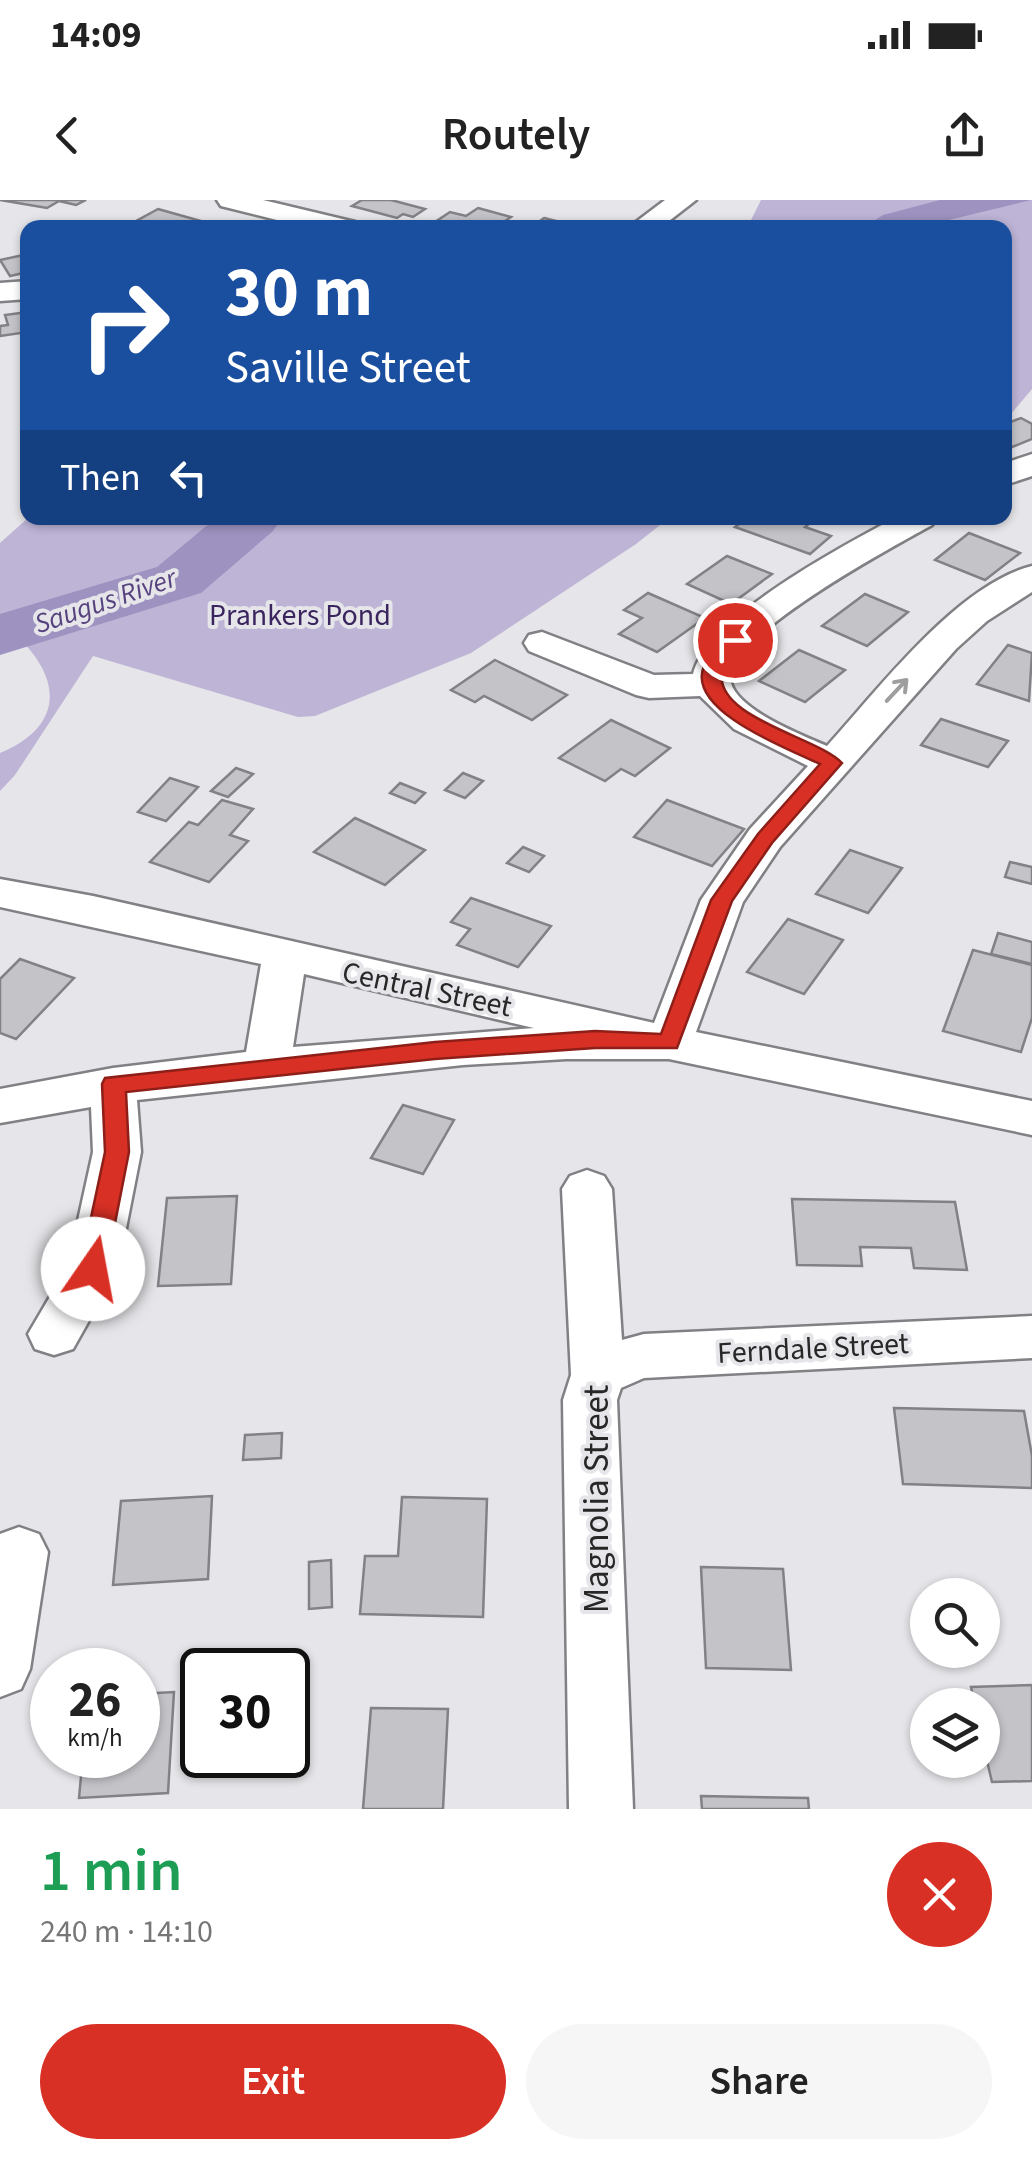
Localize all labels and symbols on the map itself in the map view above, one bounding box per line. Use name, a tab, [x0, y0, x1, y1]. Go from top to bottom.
water label: Saugus River	[29, 558, 183, 644]
park label: Prankers Pond	[209, 594, 391, 637]
pin	[693, 598, 778, 683]
one-way arrow	[886, 678, 909, 703]
street label: Central Street	[338, 951, 516, 1028]
position arrow	[41, 1217, 145, 1321]
street label: Ferndale Street	[716, 1322, 910, 1375]
street label: Magnolia Street	[572, 1384, 622, 1613]
speed limit sign: 30	[180, 1648, 310, 1778]

